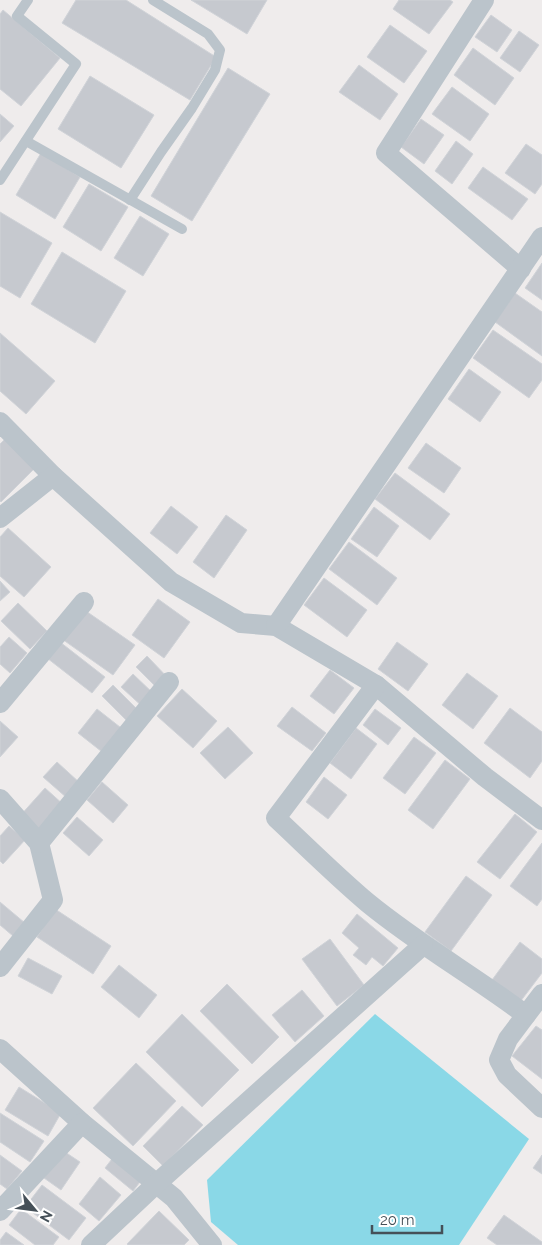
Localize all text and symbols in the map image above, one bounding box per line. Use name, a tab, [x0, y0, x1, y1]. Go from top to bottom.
north arrow	[10, 1185, 60, 1235]
scale bar	[372, 1202, 442, 1234]
text: N	[37, 1208, 56, 1225]
text: 20 m	[380, 1211, 415, 1229]

